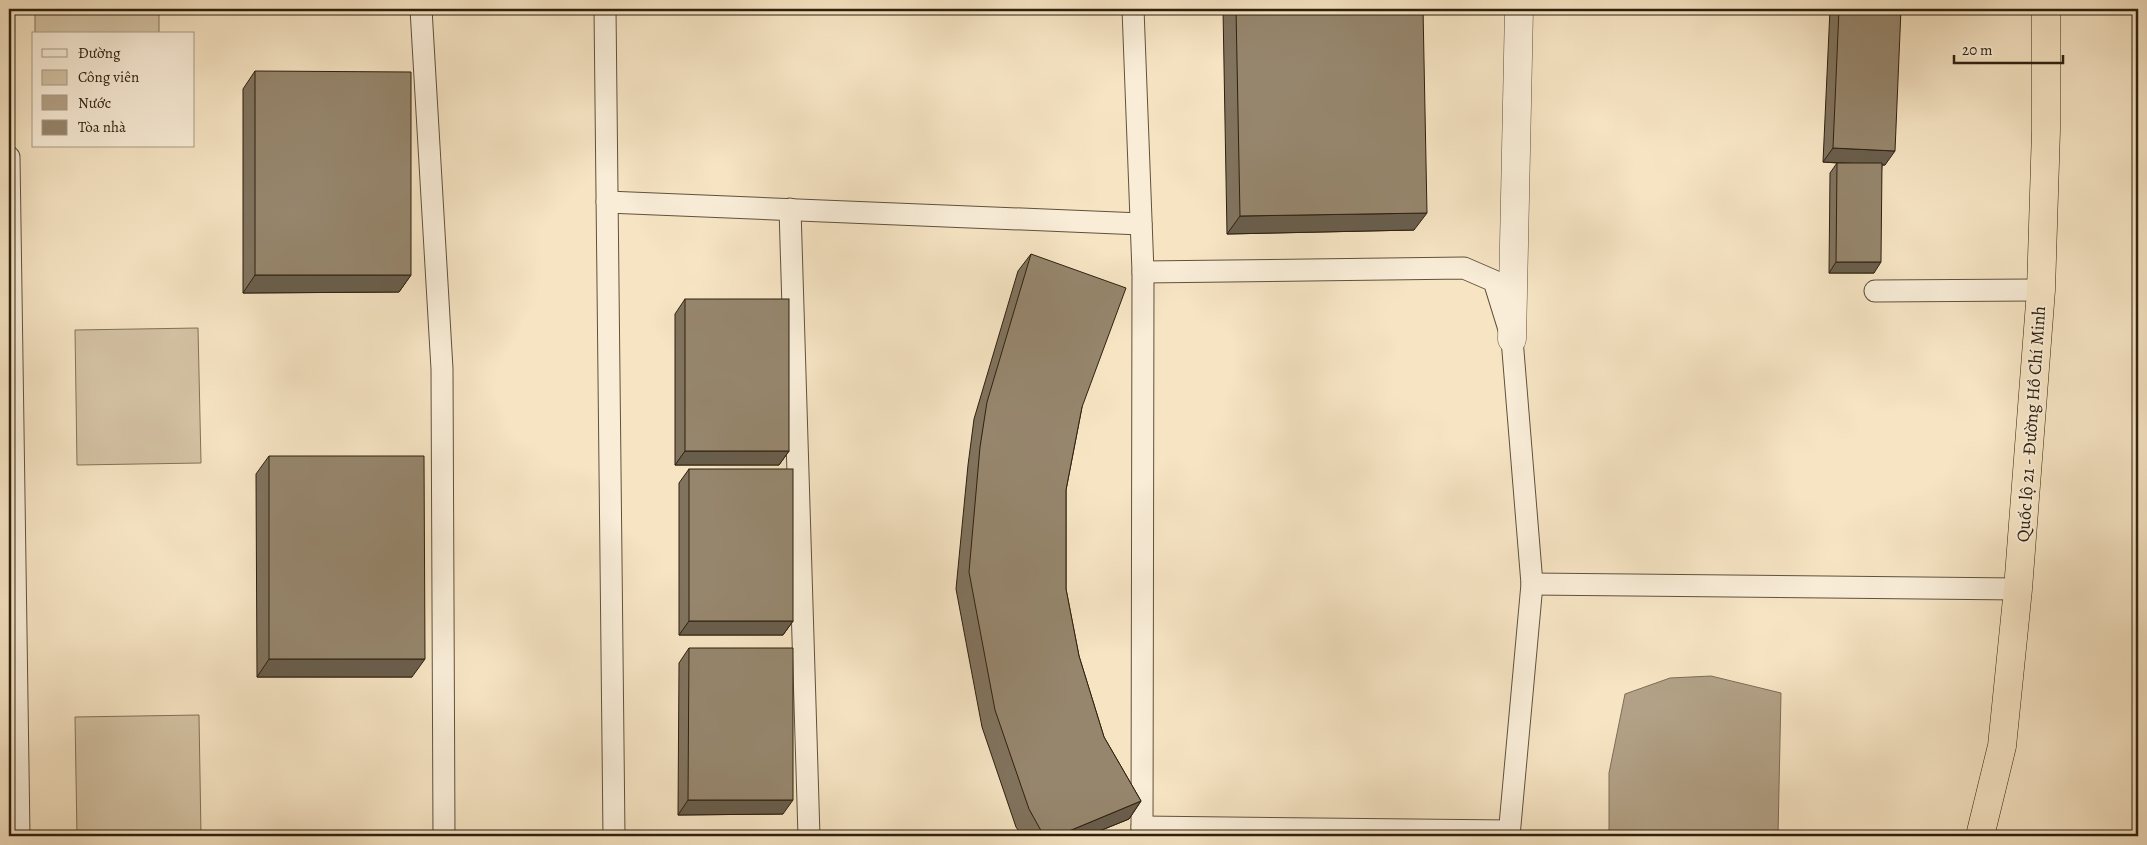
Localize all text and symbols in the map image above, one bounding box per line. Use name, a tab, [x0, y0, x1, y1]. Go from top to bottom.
legend	[32, 32, 195, 148]
scale bar	[1954, 32, 2063, 64]
text: 20 m	[1962, 40, 1993, 60]
text: Đường	[78, 43, 121, 63]
text: Công viên	[78, 67, 139, 87]
text: Nước	[78, 93, 111, 113]
text: Tòa nhà	[78, 117, 126, 137]
street label: Quốc lộ 21 - Đường Hồ Chí Minh	[2011, 305, 2051, 543]

